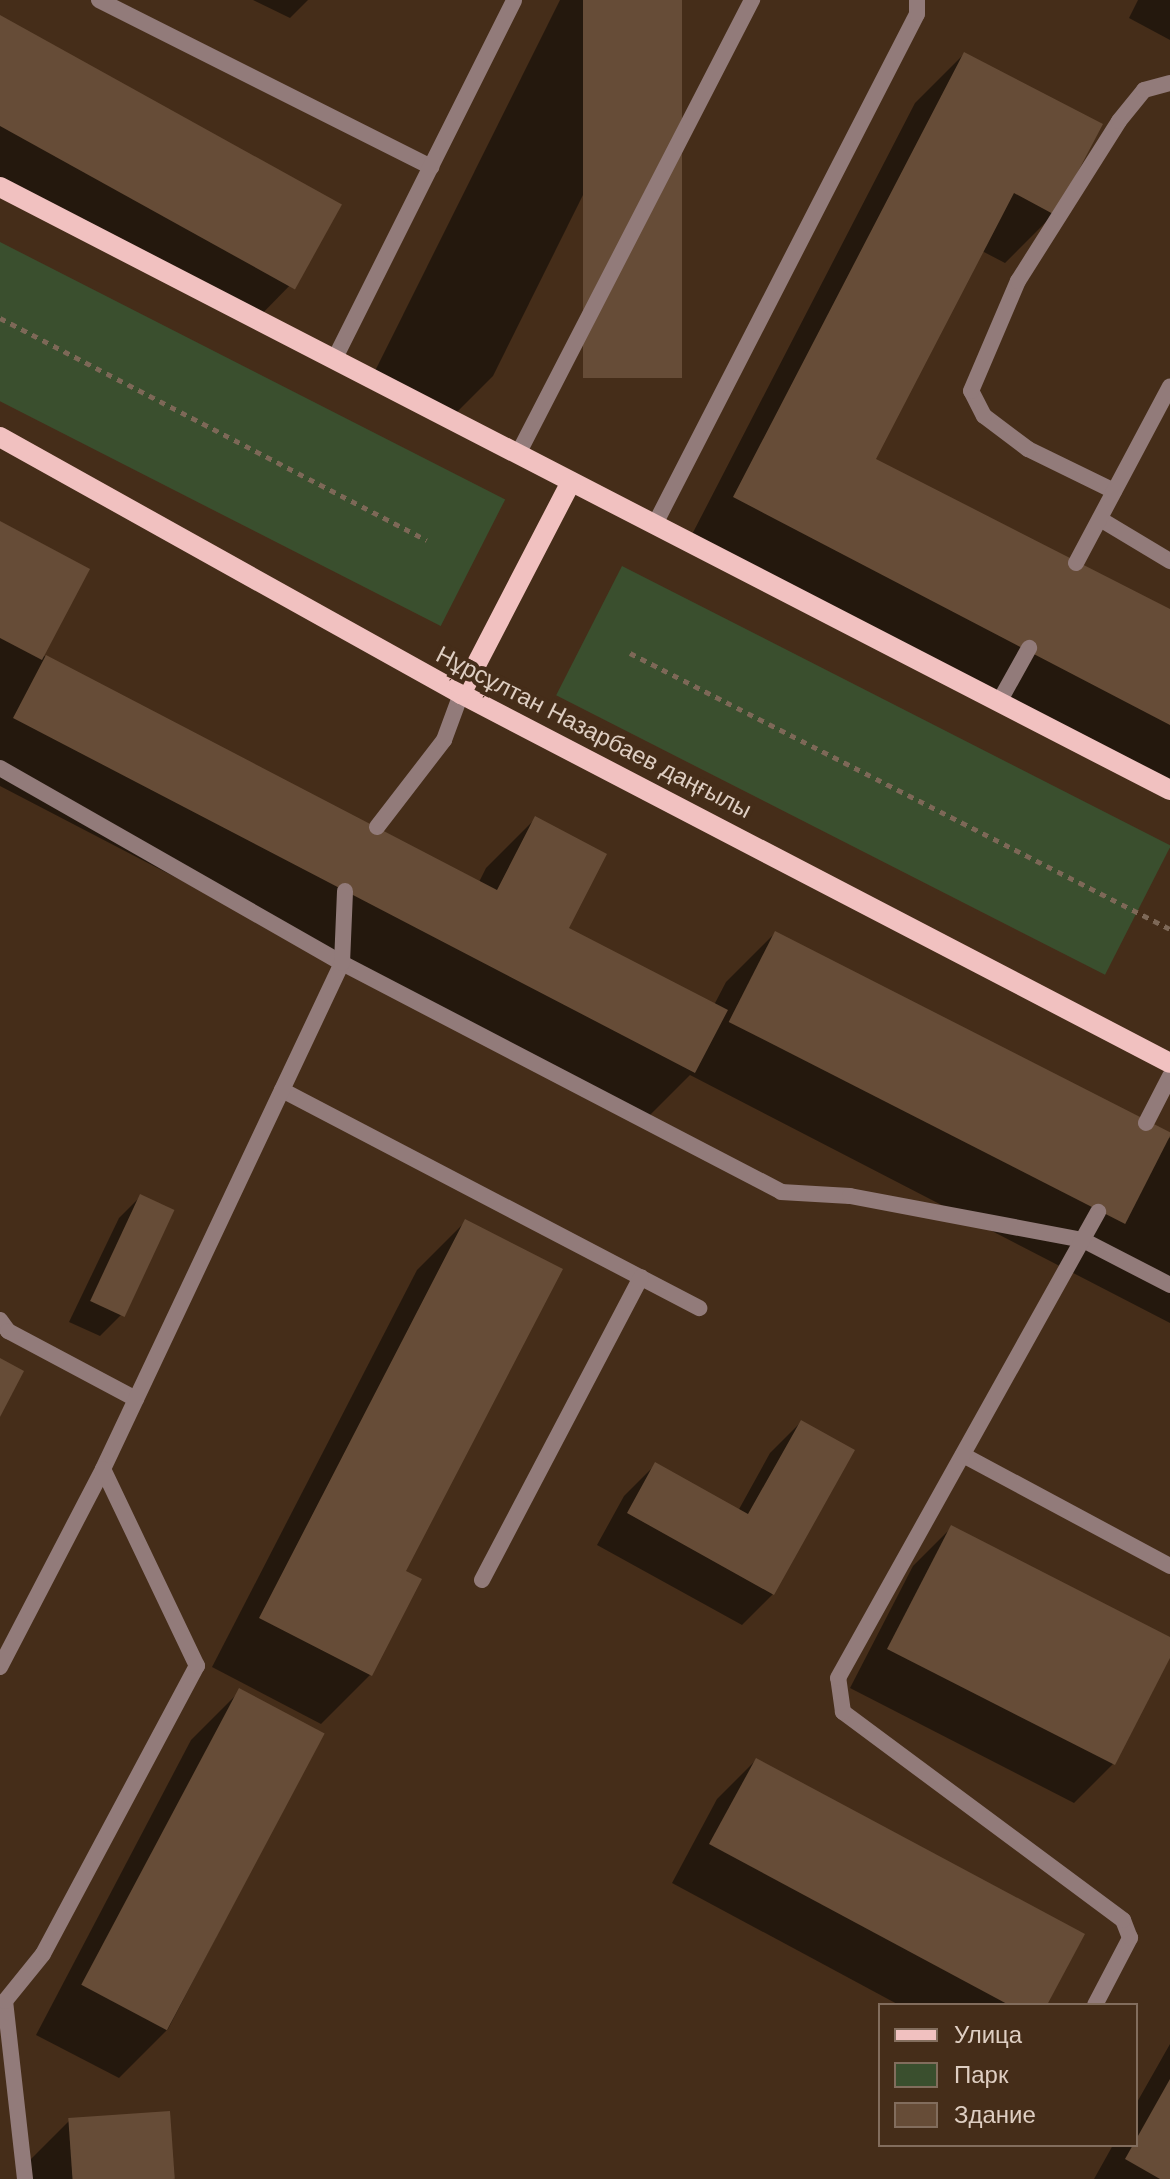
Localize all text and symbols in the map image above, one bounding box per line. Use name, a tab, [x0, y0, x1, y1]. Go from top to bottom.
street label: Нұрсұлтан Назарбаев даңғылы	[432, 640, 756, 824]
legend	[878, 2003, 1138, 2147]
text: Улица	[954, 2021, 1022, 2048]
text: Парк	[954, 2061, 1008, 2088]
text: Здание	[954, 2101, 1036, 2128]

